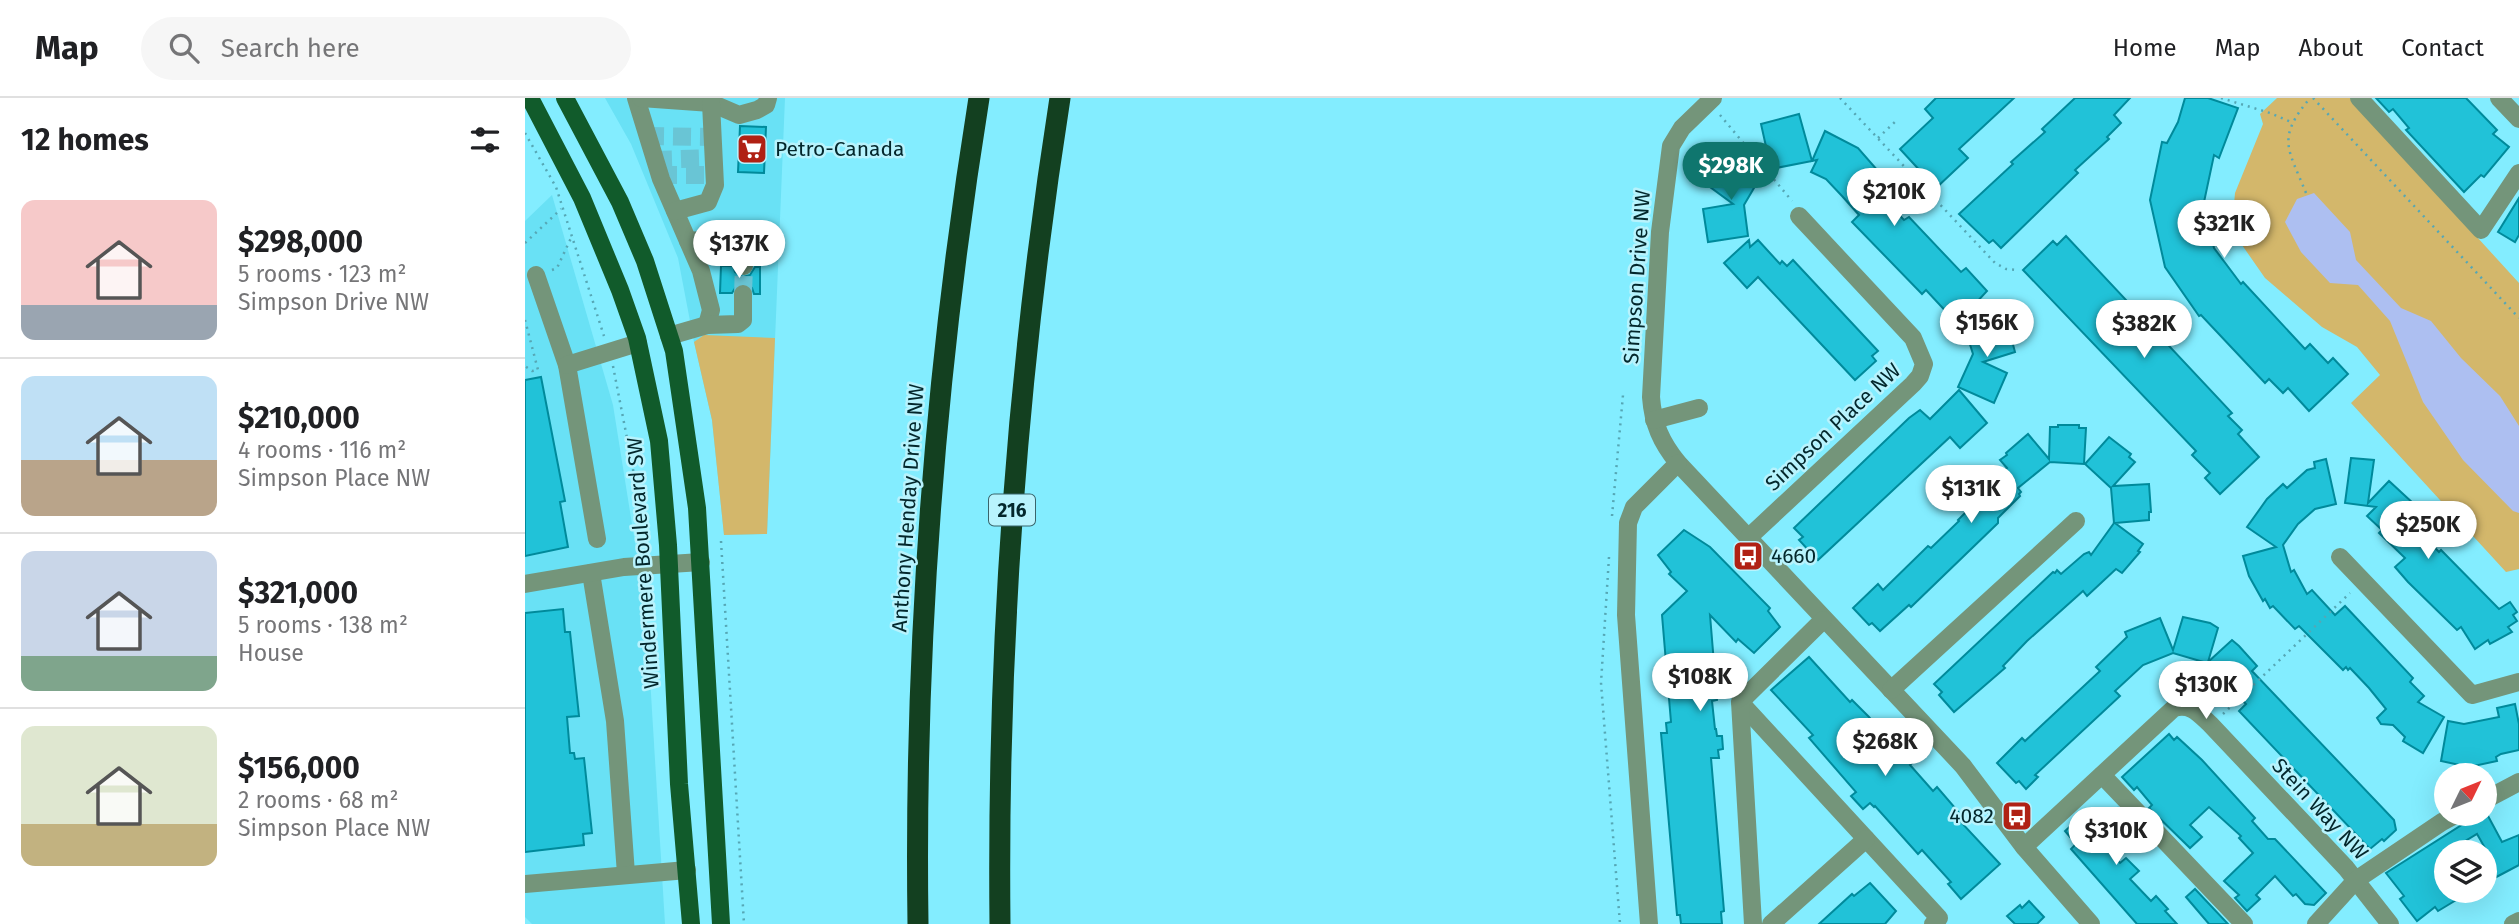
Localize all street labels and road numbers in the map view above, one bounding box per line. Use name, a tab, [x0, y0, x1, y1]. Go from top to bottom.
street label: Simpson Drive NW	[1618, 189, 1656, 365]
street label: Simpson Place NW	[1760, 358, 1906, 496]
street label: Anthony Henday Drive NW	[886, 383, 930, 633]
street label: Windermere Boulevard SW	[621, 436, 665, 690]
road number: 216	[989, 494, 1035, 526]
street label: Stein Way NW	[2266, 753, 2374, 865]

